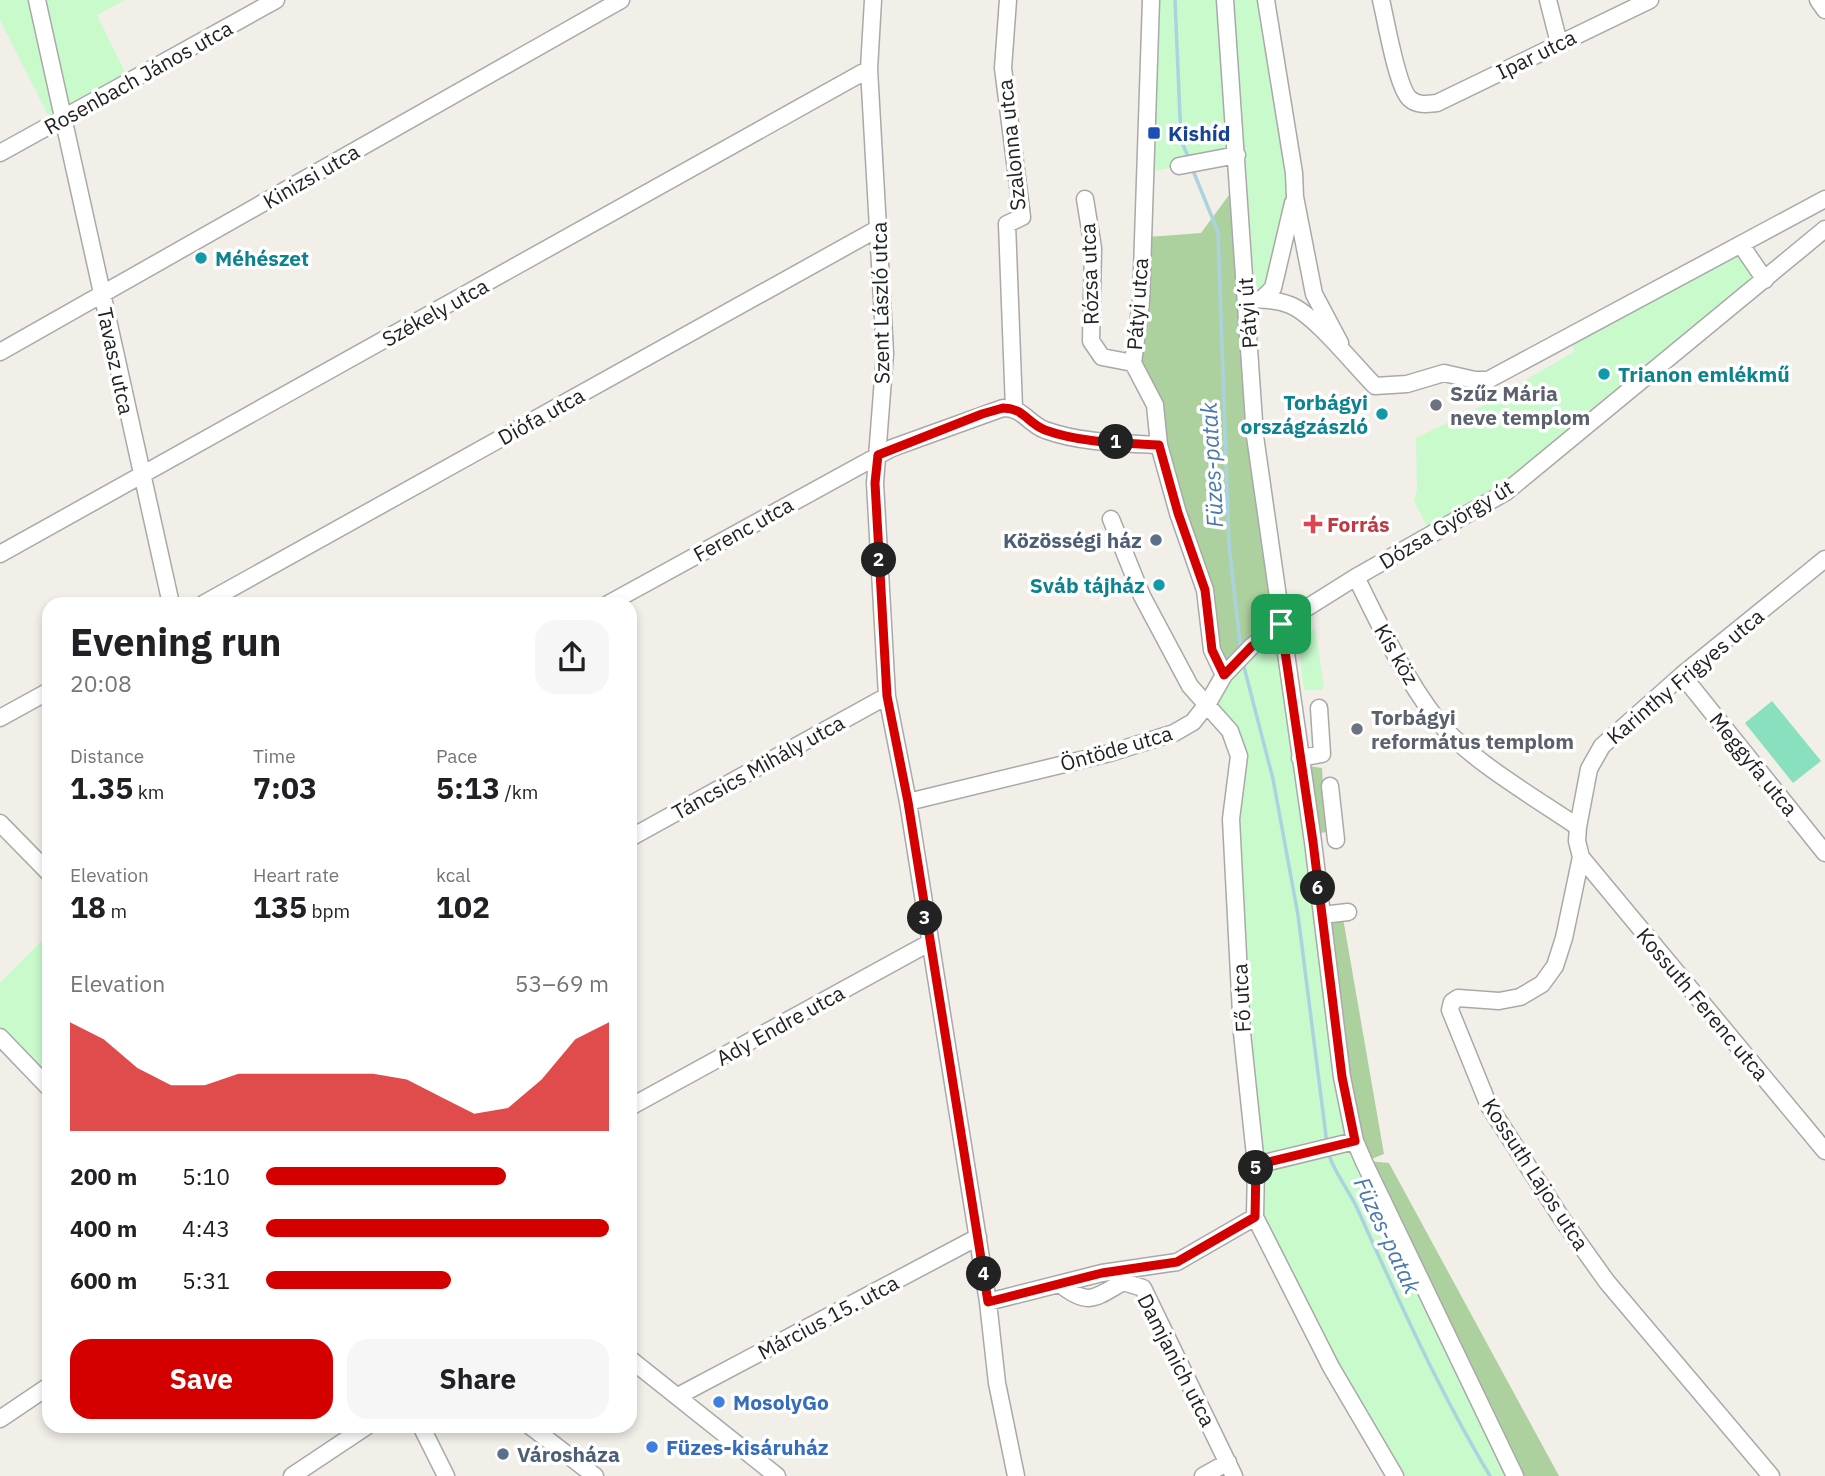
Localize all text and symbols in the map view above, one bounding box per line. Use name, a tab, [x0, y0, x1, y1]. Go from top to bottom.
street label: Rosenbach János utca	[39, 14, 237, 140]
street label: Ipar utca	[1491, 23, 1581, 85]
street label: Szalonna utca	[990, 78, 1032, 212]
place label: Kishíd	[1168, 119, 1231, 147]
marker: Kishíd	[1146, 125, 1162, 141]
street label: Kinizsi utca	[258, 137, 364, 215]
street label: Szent László utca	[865, 222, 895, 384]
street label: Rózsa utca	[1073, 223, 1105, 325]
place label: Méhészet	[215, 244, 309, 272]
marker: Méhészet	[193, 250, 209, 266]
street label: Pátyi utca	[1120, 257, 1154, 351]
street label: Székely utca	[377, 271, 493, 353]
street label: Pátyi út	[1231, 277, 1263, 349]
street label: Tavasz utca	[91, 305, 141, 417]
place label: Trianon emlékmű	[1618, 360, 1790, 388]
marker: Trianon emlékmű	[1596, 366, 1612, 382]
place label: Szűz Mária neve templom	[1450, 379, 1590, 431]
street label: Diófa utca	[493, 381, 589, 451]
place label: Torbágyi országzászló	[1241, 388, 1368, 440]
marker: Szűz Mária neve templom	[1428, 397, 1444, 413]
water label: Füzes-patak	[1193, 401, 1229, 528]
marker: Torbágyi országzászló	[1374, 406, 1390, 422]
pin: 1	[1098, 424, 1134, 460]
text: 1	[1110, 429, 1121, 453]
street label: Dózsa György út	[1374, 473, 1518, 575]
street label: Ferenc utca	[688, 490, 798, 568]
place label: Forrás	[1327, 510, 1390, 538]
marker: Forrás	[1305, 516, 1321, 532]
place label: Közösségi ház	[1003, 526, 1142, 554]
marker: Közösségi ház	[1148, 532, 1164, 548]
pin: 2	[862, 542, 896, 578]
text: 2	[873, 547, 884, 571]
place label: Sváb tájház	[1030, 571, 1145, 599]
marker: Sváb tájház	[1151, 577, 1167, 593]
pin	[1251, 594, 1311, 654]
street label: Karinthy Frigyes utca	[1600, 602, 1770, 750]
icon: arrive	[1262, 605, 1300, 643]
text: Evening run	[70, 617, 281, 666]
street label: Kis köz	[1368, 618, 1426, 690]
button: share	[535, 620, 609, 694]
text: 20:08	[70, 668, 132, 698]
place label: Torbágyi református templom	[1371, 703, 1574, 755]
street label: Meggyfa utca	[1704, 706, 1804, 822]
street label: Táncsics Mihály utca	[667, 708, 849, 826]
street label: Öntöde utca	[1057, 719, 1175, 777]
marker: Torbágyi református templom	[1349, 721, 1365, 737]
text: Distance	[70, 744, 144, 768]
text: Time	[253, 744, 296, 768]
text: Pace	[436, 744, 477, 768]
text: 1.35	[70, 768, 133, 807]
text: 7:03	[253, 768, 317, 807]
text: 5:13	[436, 768, 500, 807]
text: km	[133, 780, 164, 804]
text: /km	[500, 780, 538, 804]
text: Elevation	[70, 863, 149, 887]
text: Heart rate	[253, 863, 339, 887]
text: kcal	[436, 863, 471, 887]
pin: 6	[1300, 870, 1336, 906]
text: 6	[1312, 875, 1323, 899]
text: 18	[70, 887, 106, 926]
text: 135	[253, 887, 307, 926]
text: 102	[436, 887, 490, 926]
text: m	[106, 899, 127, 923]
text: bpm	[307, 899, 350, 923]
pin: 3	[908, 900, 942, 936]
text: 3	[919, 905, 930, 929]
street label: Kossuth Ferenc utca	[1631, 922, 1775, 1086]
street label: Fő utca	[1225, 963, 1257, 1033]
text: Elevation	[70, 968, 165, 998]
text: 53–69 m	[515, 968, 609, 998]
street label: Ady Endre utca	[711, 978, 849, 1072]
street label: Kossuth Lajos utca	[1476, 1093, 1596, 1255]
pin: 5	[1238, 1150, 1274, 1186]
text: 5	[1250, 1155, 1261, 1179]
text: 200 m	[70, 1161, 137, 1191]
text: 5:10	[182, 1161, 230, 1191]
water label: Füzes-patak	[1348, 1172, 1429, 1299]
text: 400 m	[70, 1213, 137, 1243]
text: 4:43	[182, 1213, 230, 1243]
pin: 4	[967, 1256, 1002, 1292]
text: 4	[978, 1261, 989, 1285]
text: 600 m	[70, 1265, 137, 1295]
text: 5:31	[182, 1265, 230, 1295]
street label: Március 15. utca	[753, 1268, 903, 1366]
street label: Damjanich utca	[1131, 1289, 1223, 1431]
button: Save	[70, 1339, 333, 1419]
button: Share	[347, 1339, 609, 1419]
place label: MosolyGo	[733, 1388, 829, 1416]
marker: MosolyGo	[711, 1394, 727, 1410]
place label: Füzes-kisáruház	[666, 1433, 829, 1461]
marker: Füzes-kisáruház	[644, 1439, 660, 1455]
place label: Városháza	[517, 1440, 620, 1468]
marker: Városháza	[495, 1446, 511, 1462]

